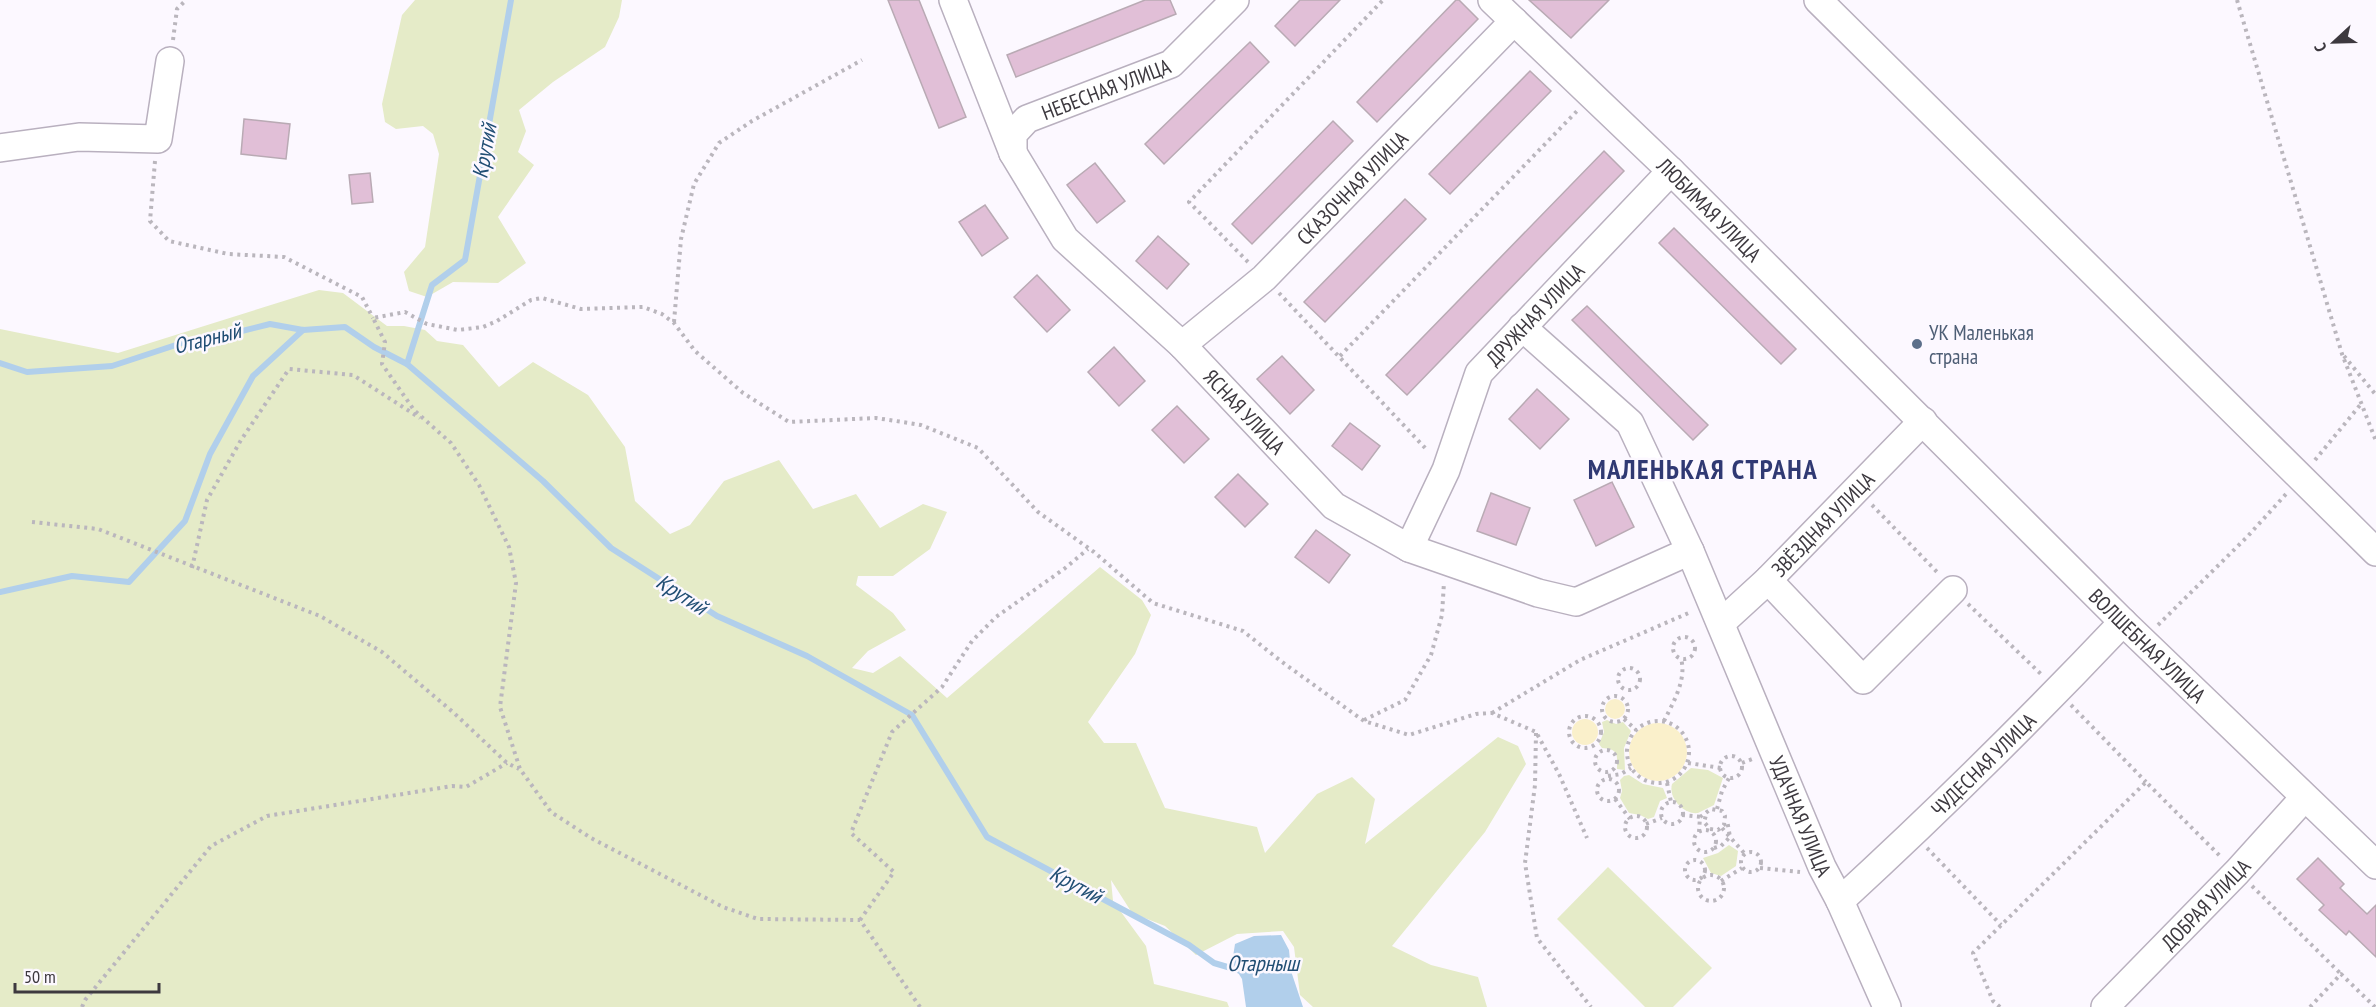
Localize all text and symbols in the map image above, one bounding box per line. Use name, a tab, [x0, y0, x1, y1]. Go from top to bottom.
north arrow	[2304, 12, 2364, 72]
text: С	[2309, 40, 2331, 55]
street label: НЕБЕСНАЯ УЛИЦА	[1038, 52, 1174, 126]
water label: Крутий	[465, 119, 503, 180]
street label: СКАЗОЧНАЯ УЛИЦА	[1291, 125, 1413, 250]
street label: ЛЮБИМАЯ УЛИЦА	[1651, 151, 1767, 267]
street label: ДРУЖНАЯ УЛИЦА	[1480, 257, 1590, 371]
water label: Отарный	[170, 316, 246, 360]
place label: УК Маленькая страна	[1929, 319, 2034, 370]
marker: УК Маленькая страна	[1910, 337, 1924, 351]
street label: ЯСНАЯ УЛИЦА	[1198, 363, 1291, 460]
district label: МАЛЕНЬКАЯ СТРАНА	[1588, 452, 1818, 486]
street label: ЗВЁЗДНАЯ УЛИЦА	[1765, 466, 1880, 582]
water label: Крутий	[651, 567, 715, 622]
street label: ВОЛШЕБНАЯ УЛИЦА	[2083, 582, 2212, 708]
street label: ЧУДЕСНАЯ УЛИЦА	[1925, 707, 2041, 822]
street label: УДАЧНАЯ УЛИЦА	[1764, 752, 1838, 881]
street label: ДОБРАЯ УЛИЦА	[2155, 853, 2256, 955]
water label: Крутий	[1045, 859, 1109, 910]
water label: Отарныш	[1227, 949, 1301, 977]
scale bar	[15, 956, 159, 994]
text: 50 m	[24, 965, 56, 988]

